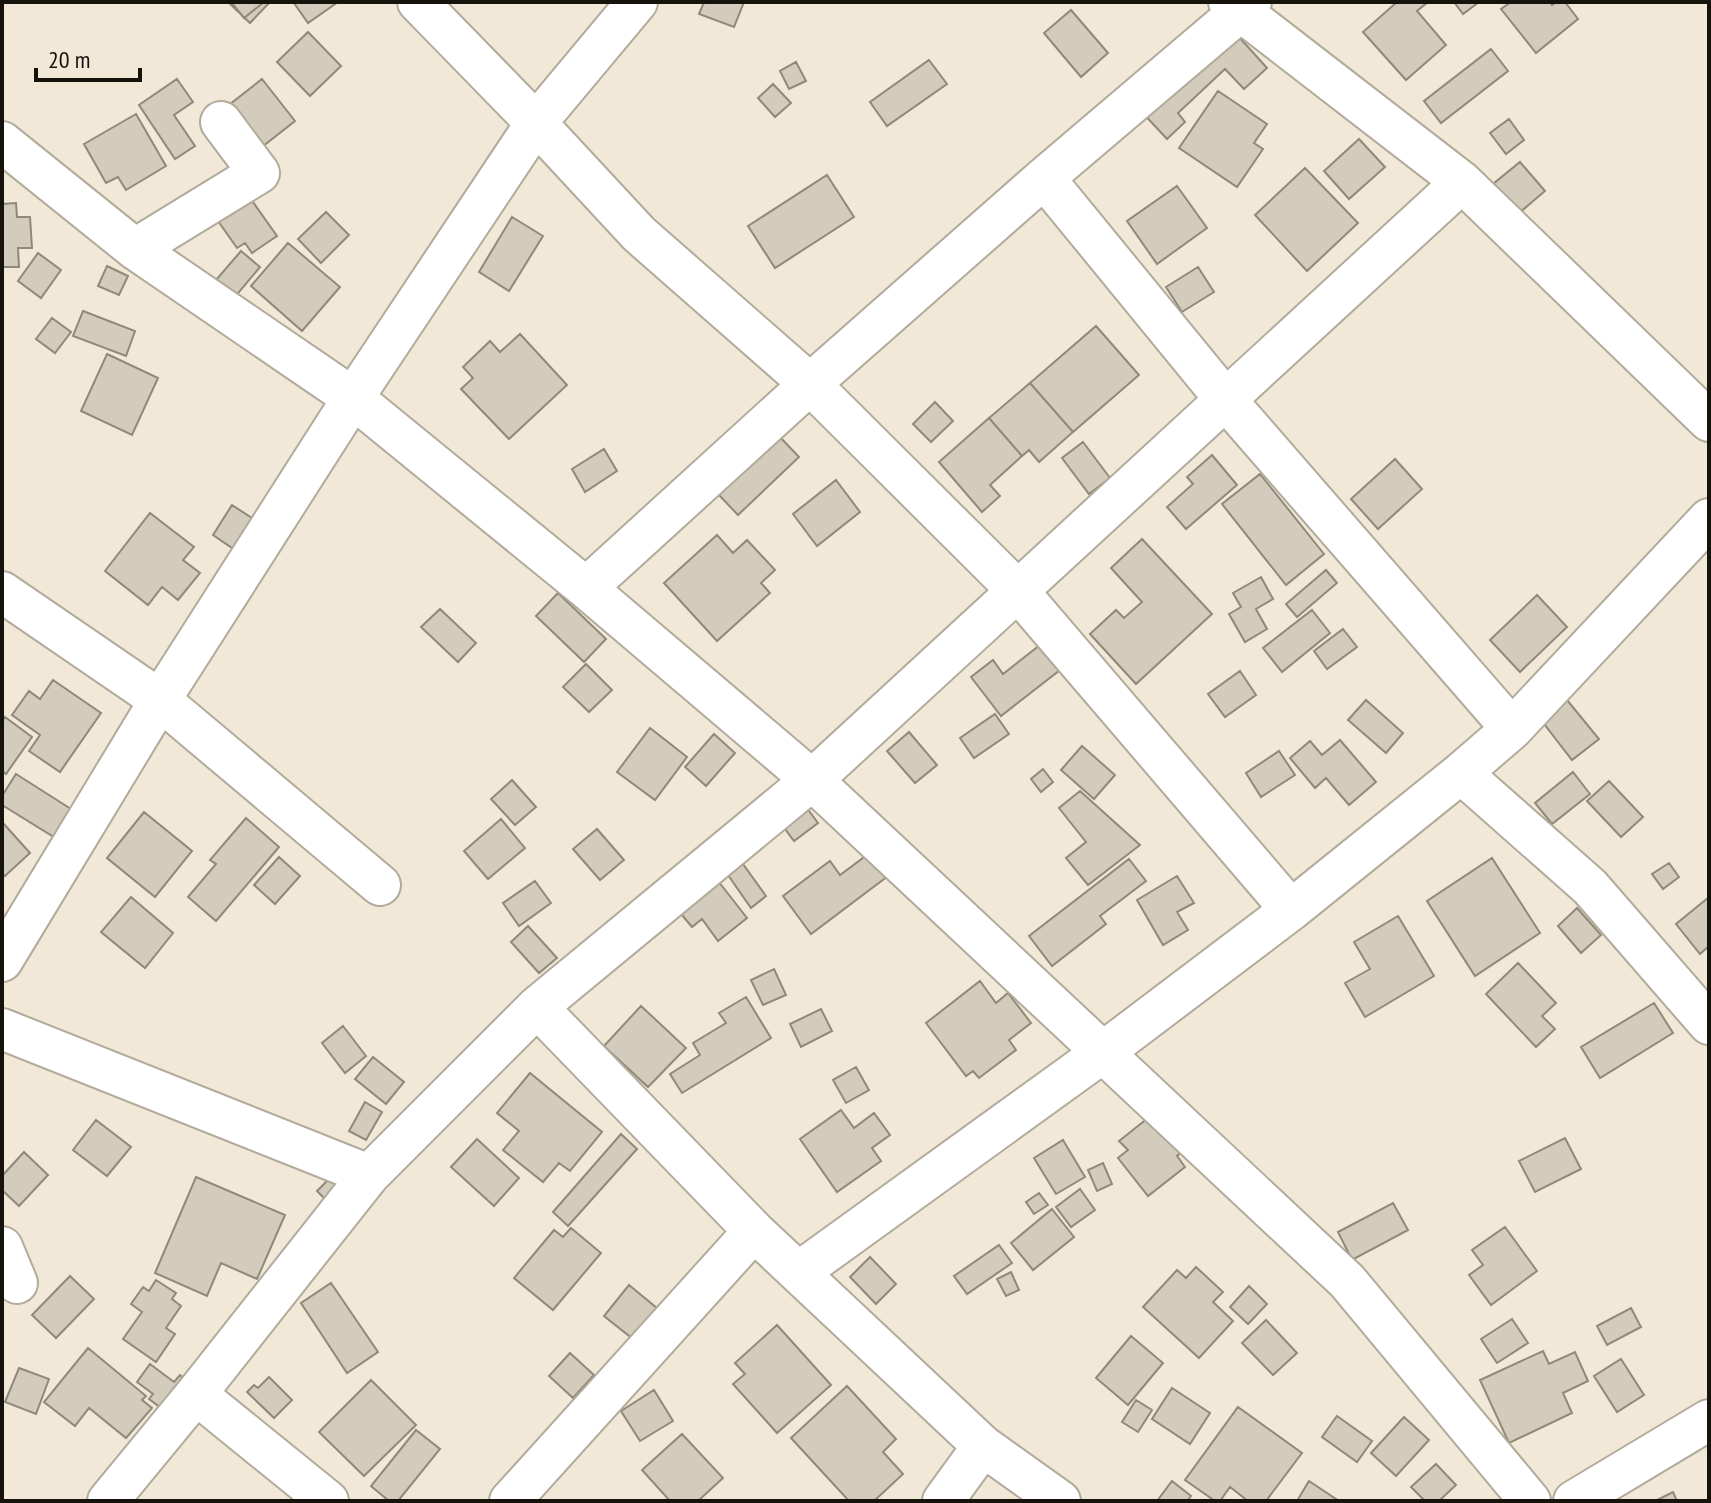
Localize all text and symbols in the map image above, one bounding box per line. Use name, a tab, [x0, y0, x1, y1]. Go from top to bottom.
scale bar	[36, 32, 140, 82]
text: 20 m	[48, 44, 90, 75]

